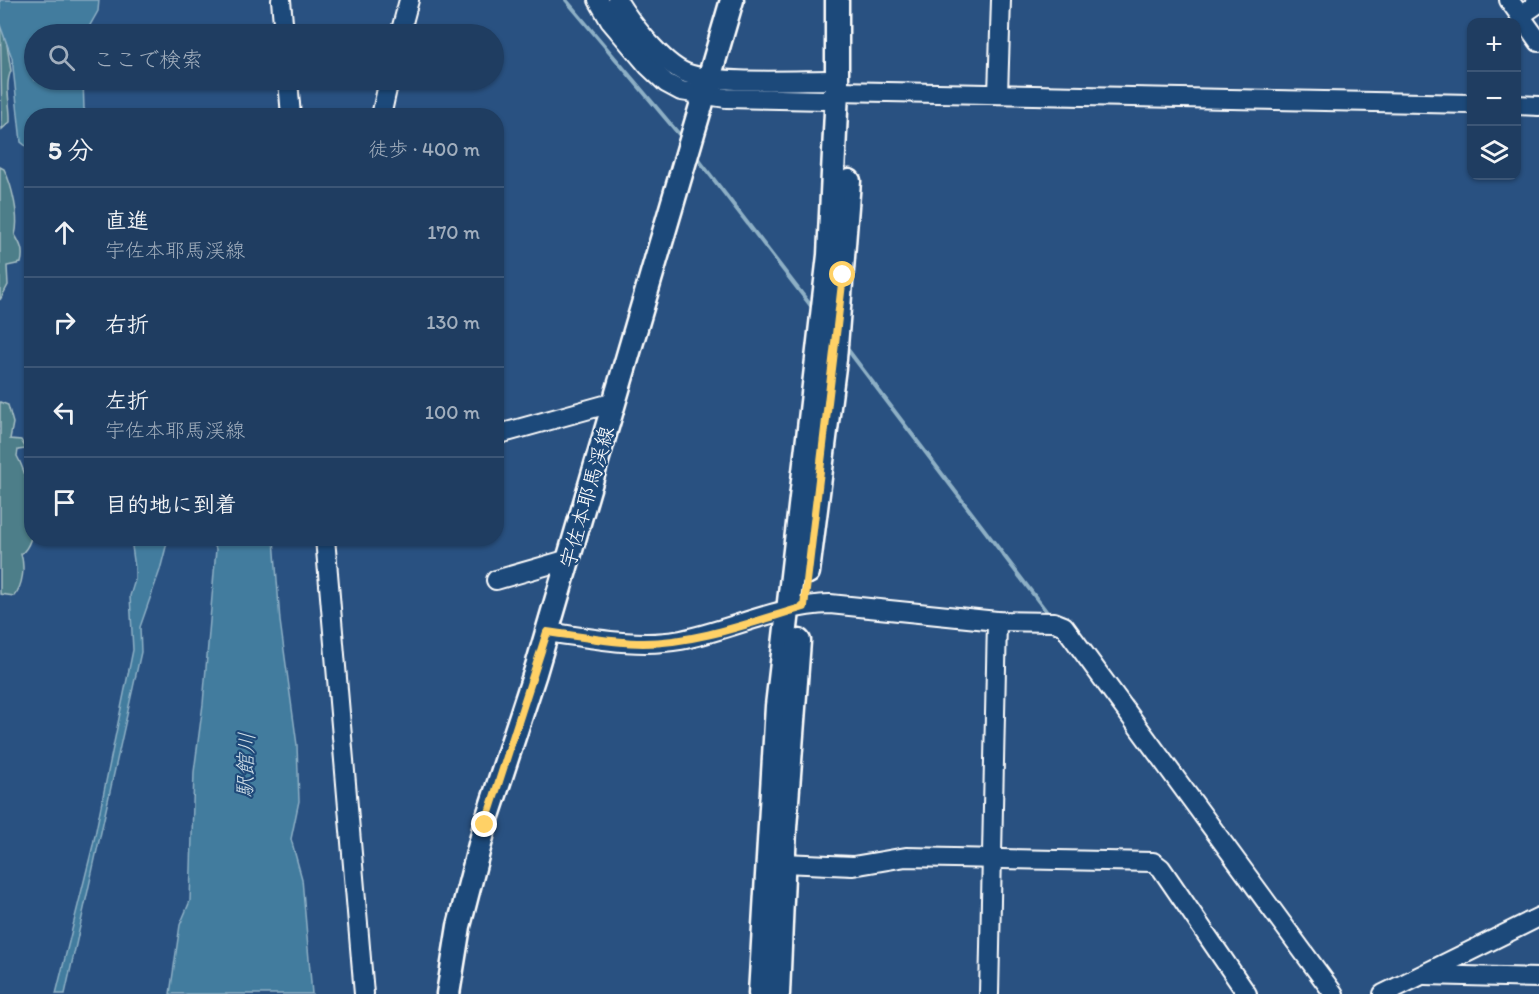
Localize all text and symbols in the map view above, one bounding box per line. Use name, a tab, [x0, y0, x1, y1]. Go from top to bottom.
map controls	[1467, 18, 1521, 180]
button: +	[1467, 18, 1521, 72]
search box	[24, 24, 504, 90]
icon: search	[45, 41, 78, 74]
text: ここで検索	[93, 46, 203, 73]
button: −	[1467, 72, 1521, 126]
button: layers	[1467, 126, 1521, 180]
text: 5 分	[48, 134, 94, 166]
text: 徒歩 · 400 m	[368, 137, 480, 161]
text: 直進	[105, 207, 149, 234]
icon: ahead	[48, 216, 81, 249]
text: 170 m	[427, 220, 480, 244]
text: 宇佐本耶馬渓線	[105, 238, 245, 262]
route start	[829, 261, 855, 287]
icon: right	[48, 306, 81, 339]
text: 130 m	[426, 310, 480, 334]
text: 右折	[105, 311, 149, 338]
text: 左折	[105, 387, 149, 414]
icon: left	[48, 396, 81, 429]
text: 100 m	[425, 400, 480, 424]
text: 宇佐本耶馬渓線	[105, 418, 245, 442]
street label: 宇佐本耶馬渓線	[554, 423, 619, 571]
icon: arrive	[48, 486, 81, 519]
text: 目的地に到着	[105, 491, 237, 518]
water label: 駅館川	[231, 732, 260, 798]
route end	[471, 811, 497, 837]

